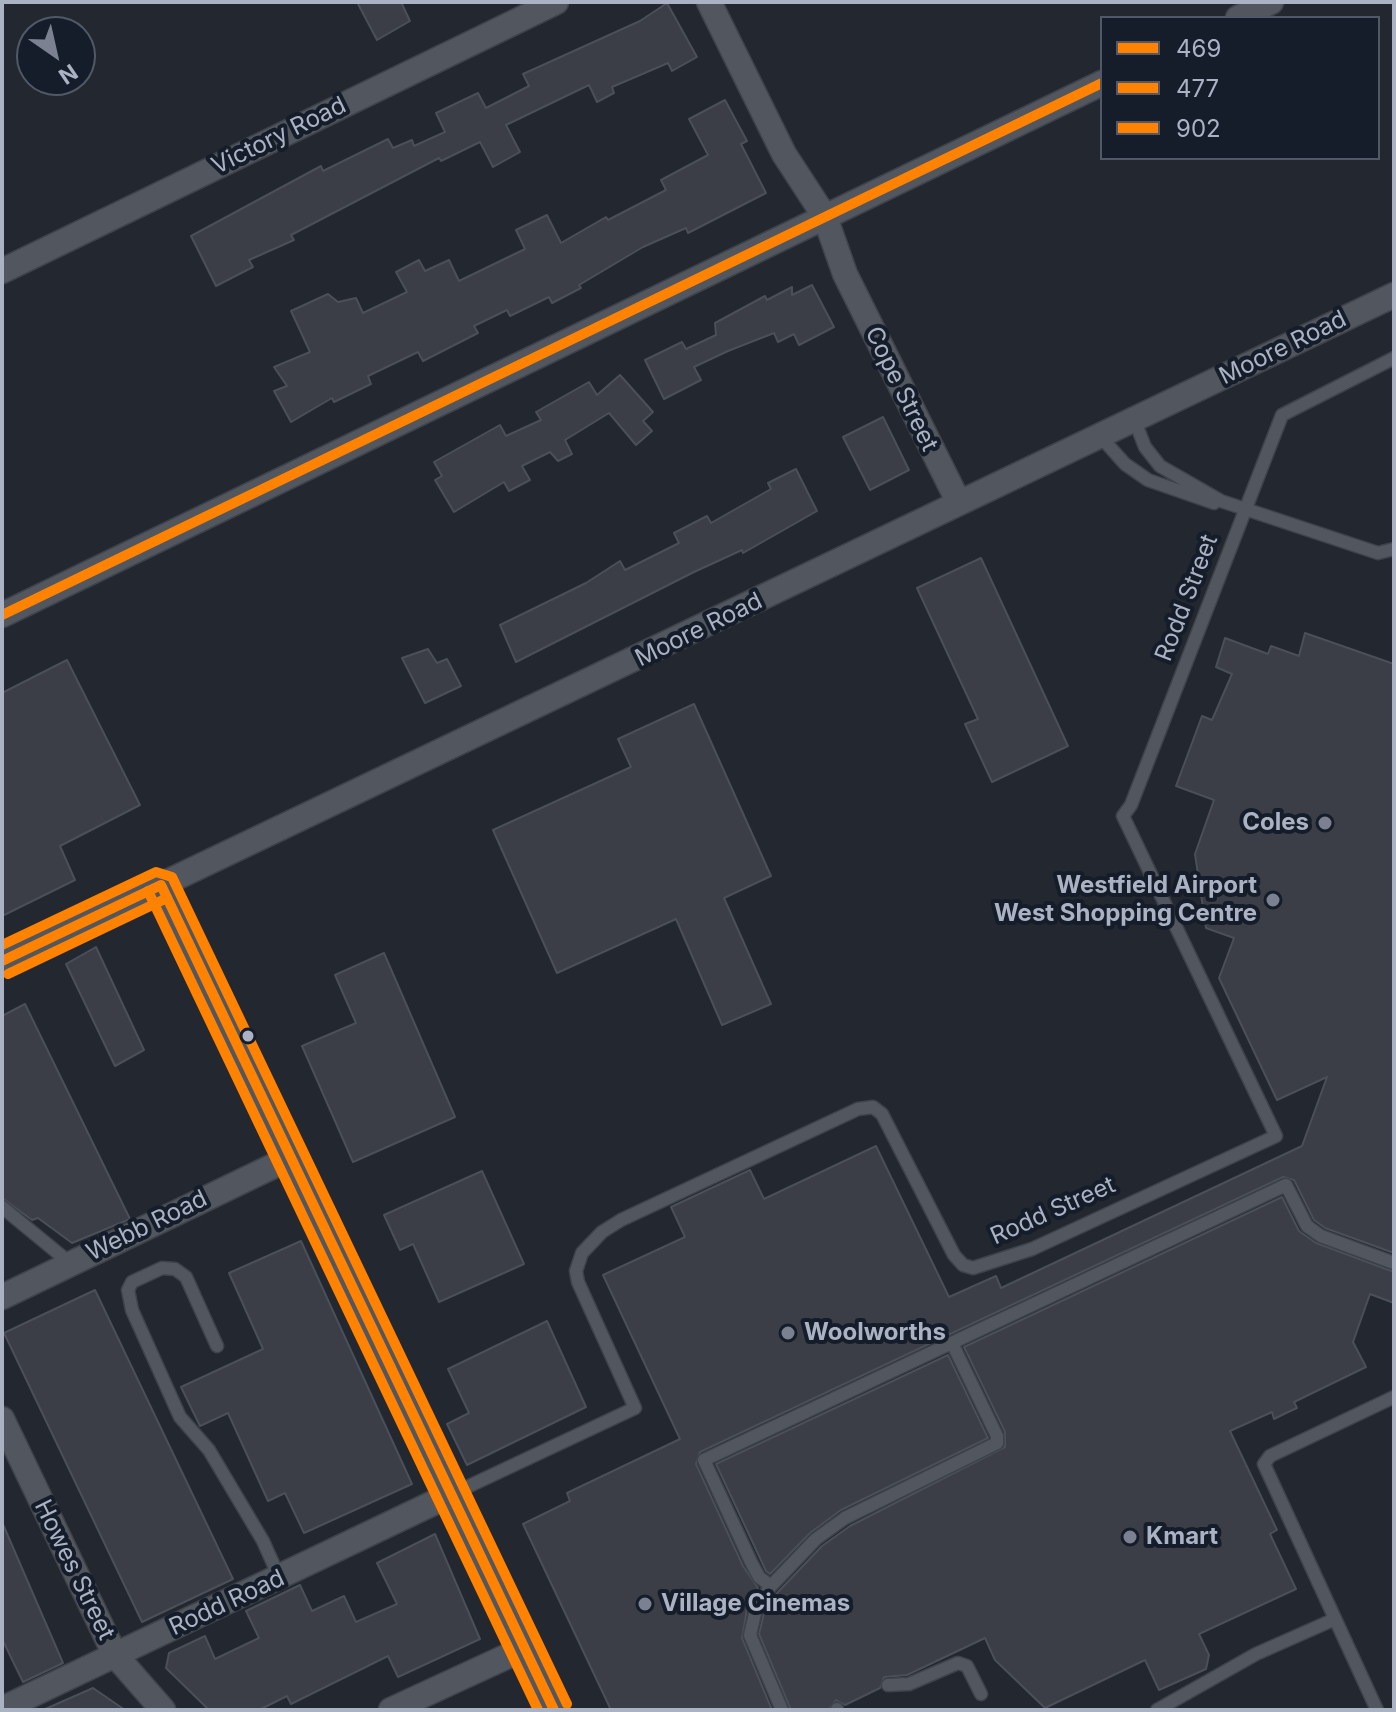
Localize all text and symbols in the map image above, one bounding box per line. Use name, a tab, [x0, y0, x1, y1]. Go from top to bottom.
north arrow	[16, 16, 96, 96]
legend	[1100, 16, 1380, 160]
text: 469	[1176, 34, 1221, 63]
text: N	[54, 59, 83, 90]
text: 477	[1176, 74, 1219, 103]
street label: Victory Road	[207, 91, 351, 181]
text: 902	[1176, 114, 1221, 143]
street label: Moore Road	[1215, 305, 1351, 391]
street label: Cope Street	[858, 322, 944, 456]
street label: Rodd Street	[1150, 531, 1224, 665]
street label: Moore Road	[631, 587, 767, 673]
place label: Coles	[1242, 809, 1309, 837]
marker: Coles	[1316, 814, 1334, 832]
place label: Westfield Airport West Shopping Centre	[994, 872, 1257, 928]
marker: Westfield Airport West Shopping Centre	[1264, 891, 1282, 909]
unlabelled marker	[240, 1028, 256, 1044]
street label: Rodd Street	[986, 1171, 1120, 1251]
street label: Webb Road	[82, 1184, 212, 1268]
place label: Woolworths	[804, 1319, 946, 1347]
marker: Woolworths	[779, 1324, 797, 1342]
street label: Howes Street	[28, 1495, 120, 1645]
place label: Kmart	[1146, 1523, 1218, 1551]
marker: Kmart	[1121, 1528, 1139, 1546]
street label: Rodd Road	[165, 1564, 289, 1642]
place label: Village Cinemas	[661, 1590, 850, 1618]
marker: Village Cinemas	[636, 1595, 654, 1613]

